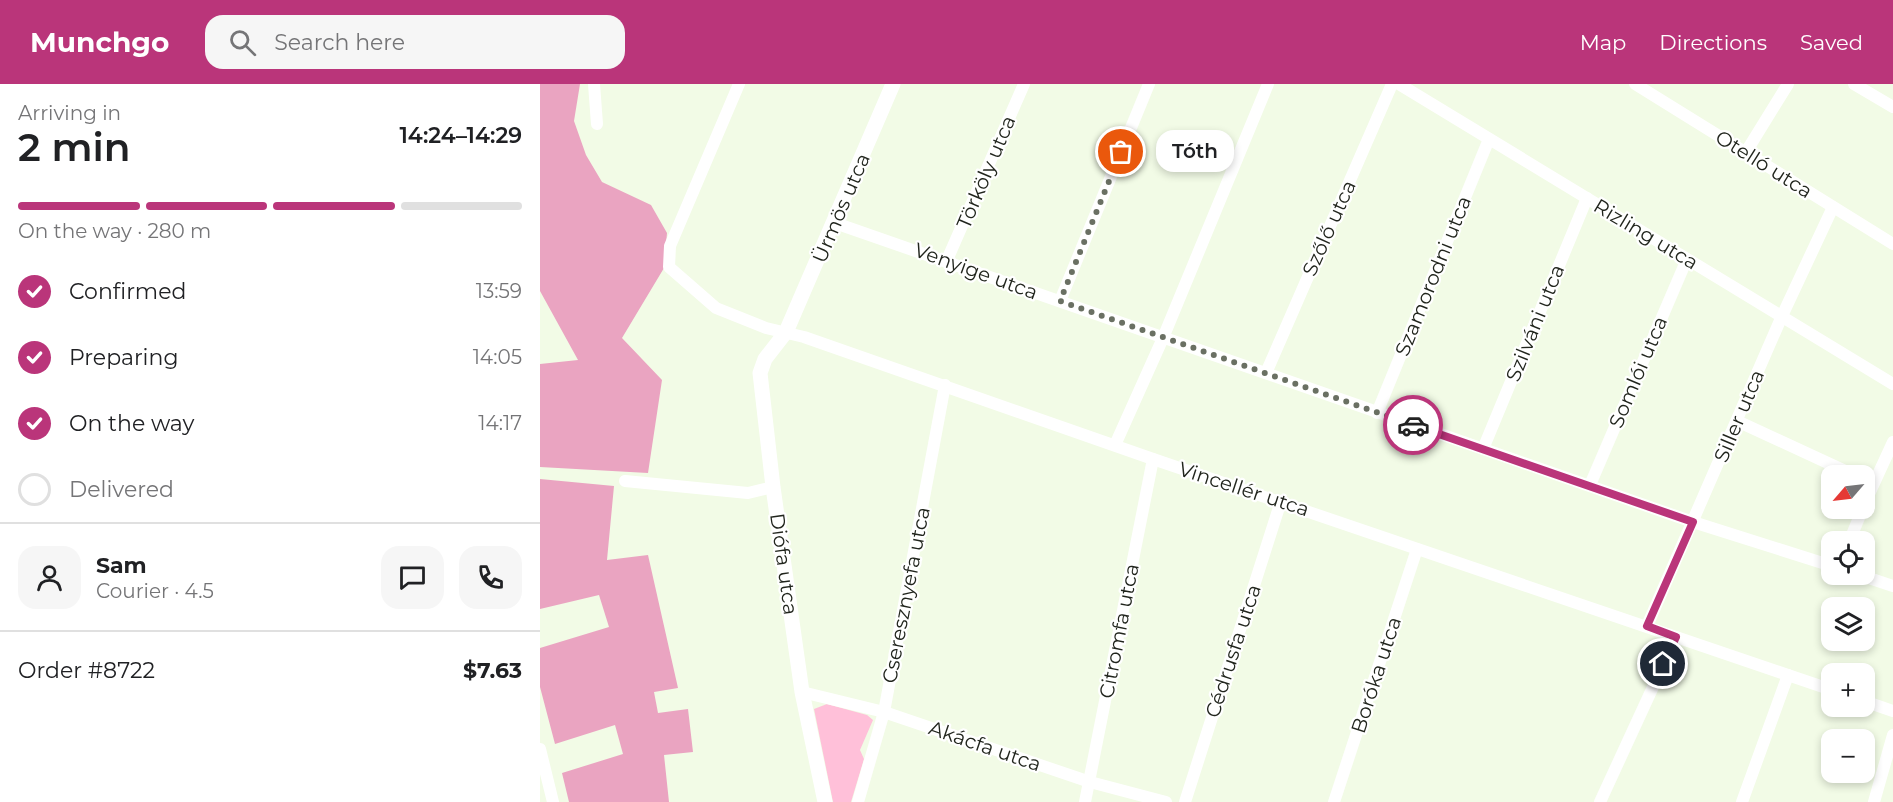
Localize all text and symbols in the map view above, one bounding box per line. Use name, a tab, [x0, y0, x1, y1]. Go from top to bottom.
search box	[205, 15, 625, 69]
text: Munchgo	[30, 25, 169, 59]
icon: search	[226, 26, 259, 59]
text: Search here	[274, 29, 405, 56]
text: Map	[1580, 30, 1626, 55]
text: Directions	[1659, 30, 1767, 55]
text: Saved	[1800, 30, 1863, 55]
text: Arriving in	[18, 101, 121, 125]
street label: Törköly utca	[951, 112, 1021, 232]
text: 14:24–14:29	[399, 122, 522, 149]
text: 2 min	[18, 123, 131, 171]
street label: Otelló utca	[1711, 125, 1817, 203]
pin	[1095, 126, 1146, 177]
callout: Tóth	[1157, 131, 1235, 173]
icon: bag	[1104, 135, 1137, 168]
text: Tóth	[1172, 139, 1218, 163]
street label: Ürmös utca	[807, 150, 875, 266]
street label: Szőlő utca	[1297, 176, 1361, 280]
street label: Szamorodni utca	[1390, 193, 1476, 359]
street label: Rizling utca	[1589, 193, 1703, 275]
text: On the way · 280 m	[18, 219, 211, 243]
street label: Venyige utca	[911, 238, 1041, 304]
street label: Szilváni utca	[1501, 261, 1569, 385]
icon: check	[18, 275, 51, 308]
text: Confirmed	[69, 278, 186, 305]
text: 13:59	[476, 279, 522, 303]
street label: Somlói utca	[1604, 313, 1672, 431]
icon: check	[18, 341, 51, 374]
text: Preparing	[69, 344, 178, 371]
text: 14:05	[473, 345, 522, 369]
street label: Siller utca	[1709, 366, 1769, 466]
courier	[1383, 395, 1443, 455]
icon: check	[18, 407, 51, 440]
icon: car	[1397, 409, 1430, 442]
text: On the way	[69, 410, 194, 437]
text: 14:17	[478, 411, 522, 435]
street label: Vincellér utca	[1176, 457, 1312, 521]
north arrow	[1821, 465, 1875, 519]
map controls	[1821, 465, 1875, 783]
text: Delivered	[69, 476, 174, 503]
street label: Cseresznyefa utca	[877, 505, 935, 685]
street label: Diófa utca	[765, 512, 803, 616]
button: locate	[1821, 531, 1875, 585]
button: person	[18, 546, 81, 609]
button: chat	[381, 546, 444, 609]
button: phone	[459, 546, 522, 609]
text: Sam	[96, 552, 147, 579]
street label: Citromfa utca	[1094, 562, 1144, 700]
text: Courier · 4.5	[96, 579, 214, 603]
street label: Cédrusfa utca	[1200, 581, 1266, 721]
button: layers	[1821, 597, 1875, 651]
street label: Boróka utca	[1346, 614, 1406, 736]
pin	[1637, 638, 1688, 689]
icon: home	[1646, 647, 1679, 680]
text: Order #8722	[18, 657, 155, 684]
text: $7.63	[463, 657, 522, 684]
button: +	[1821, 663, 1875, 717]
street label: Akácfa utca	[926, 716, 1044, 776]
button: −	[1821, 729, 1875, 783]

